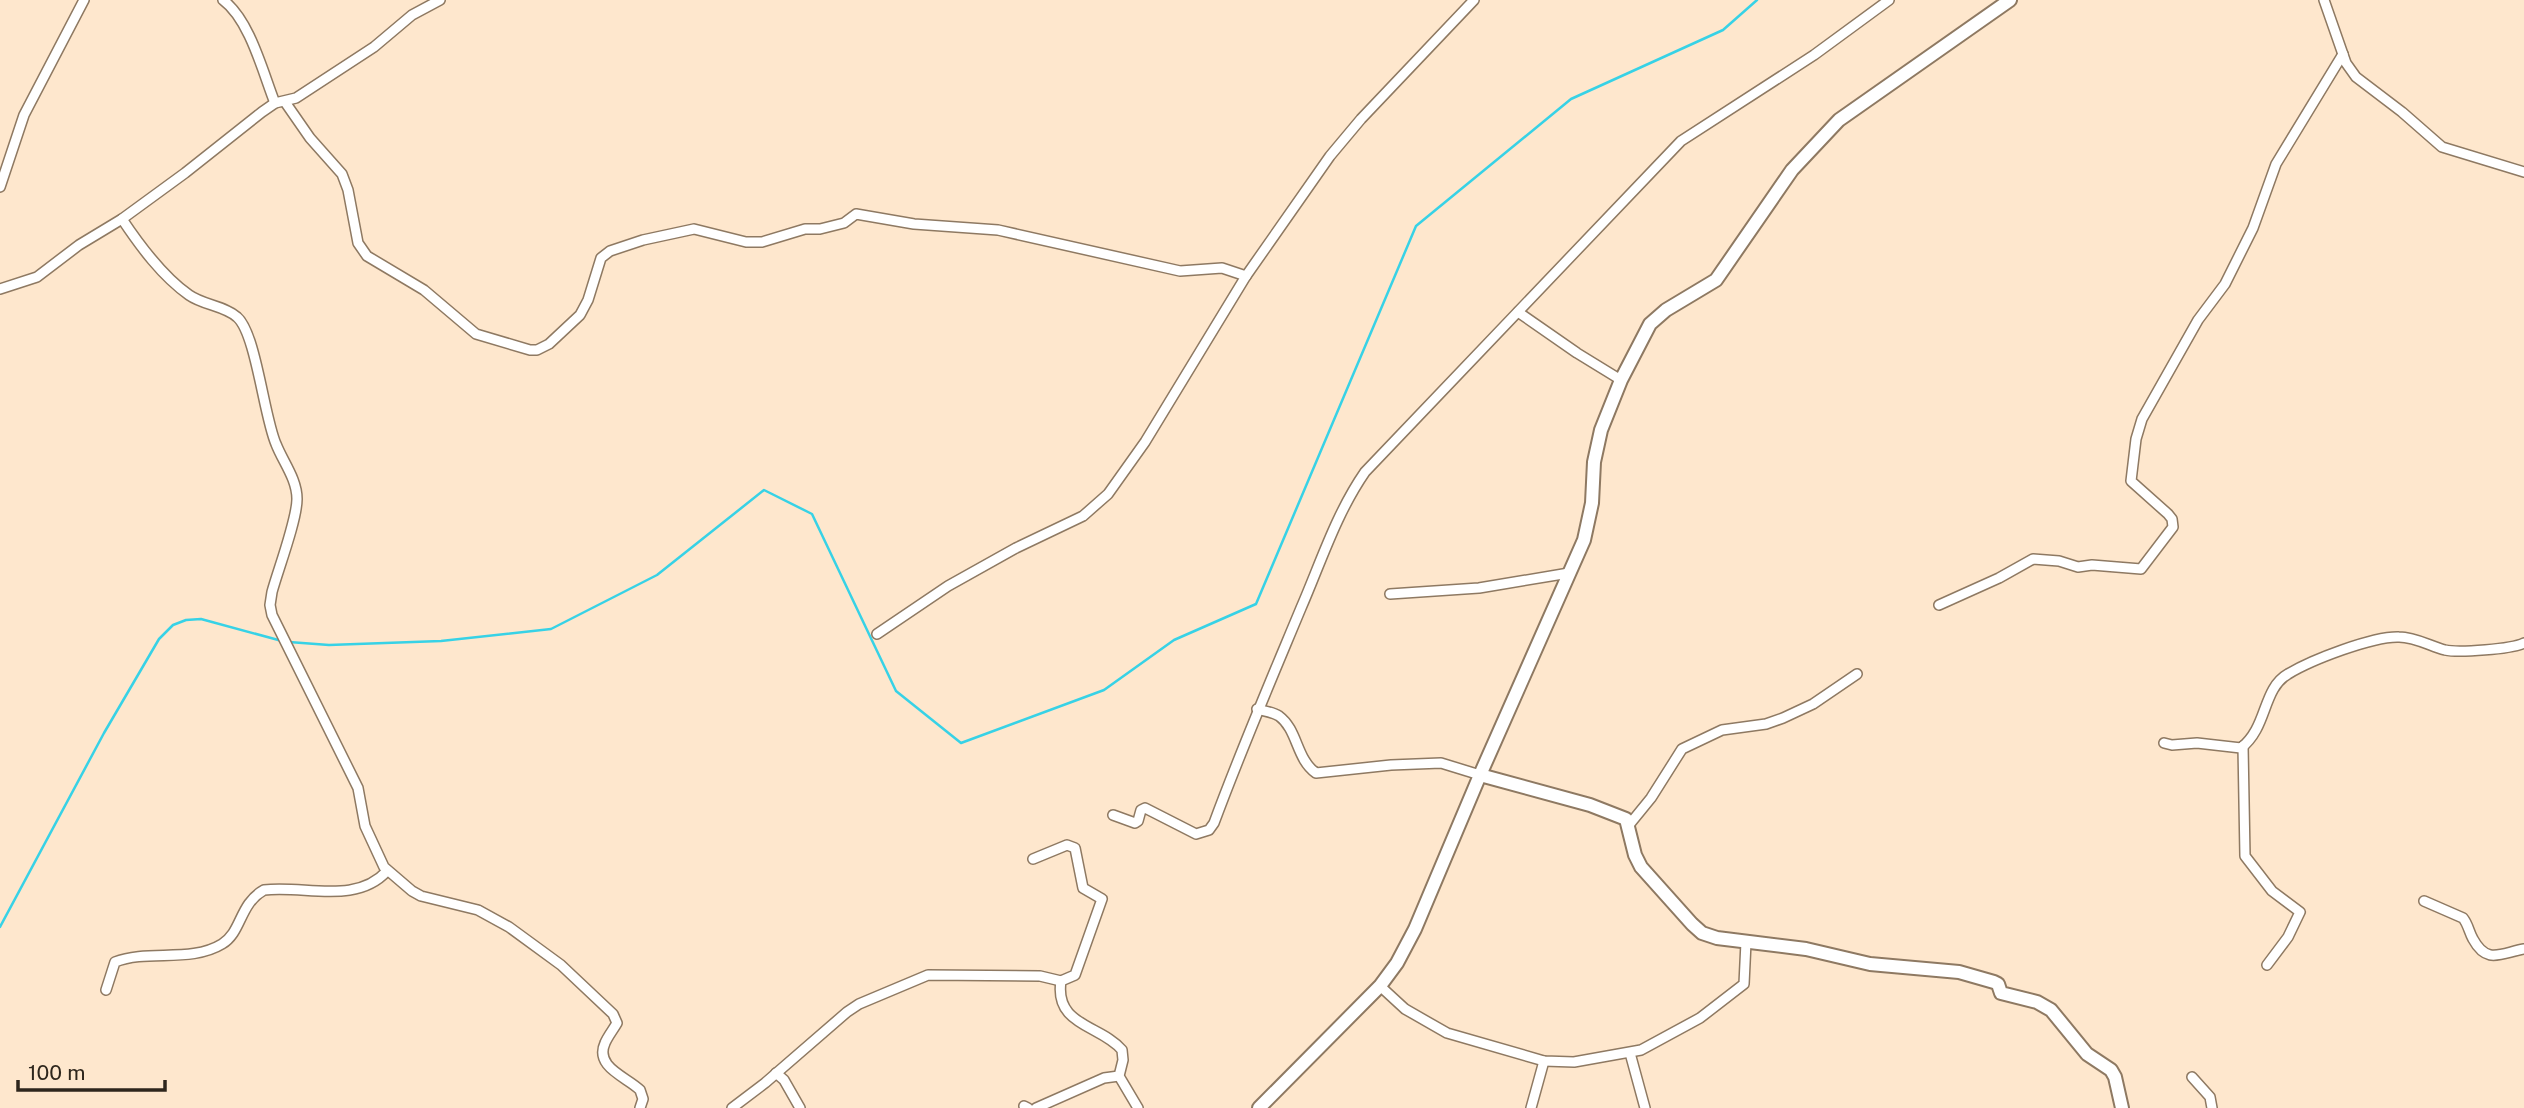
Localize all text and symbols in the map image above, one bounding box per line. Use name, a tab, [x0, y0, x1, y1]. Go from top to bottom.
scale bar	[18, 1048, 164, 1092]
text: 100 m	[28, 1060, 85, 1085]

